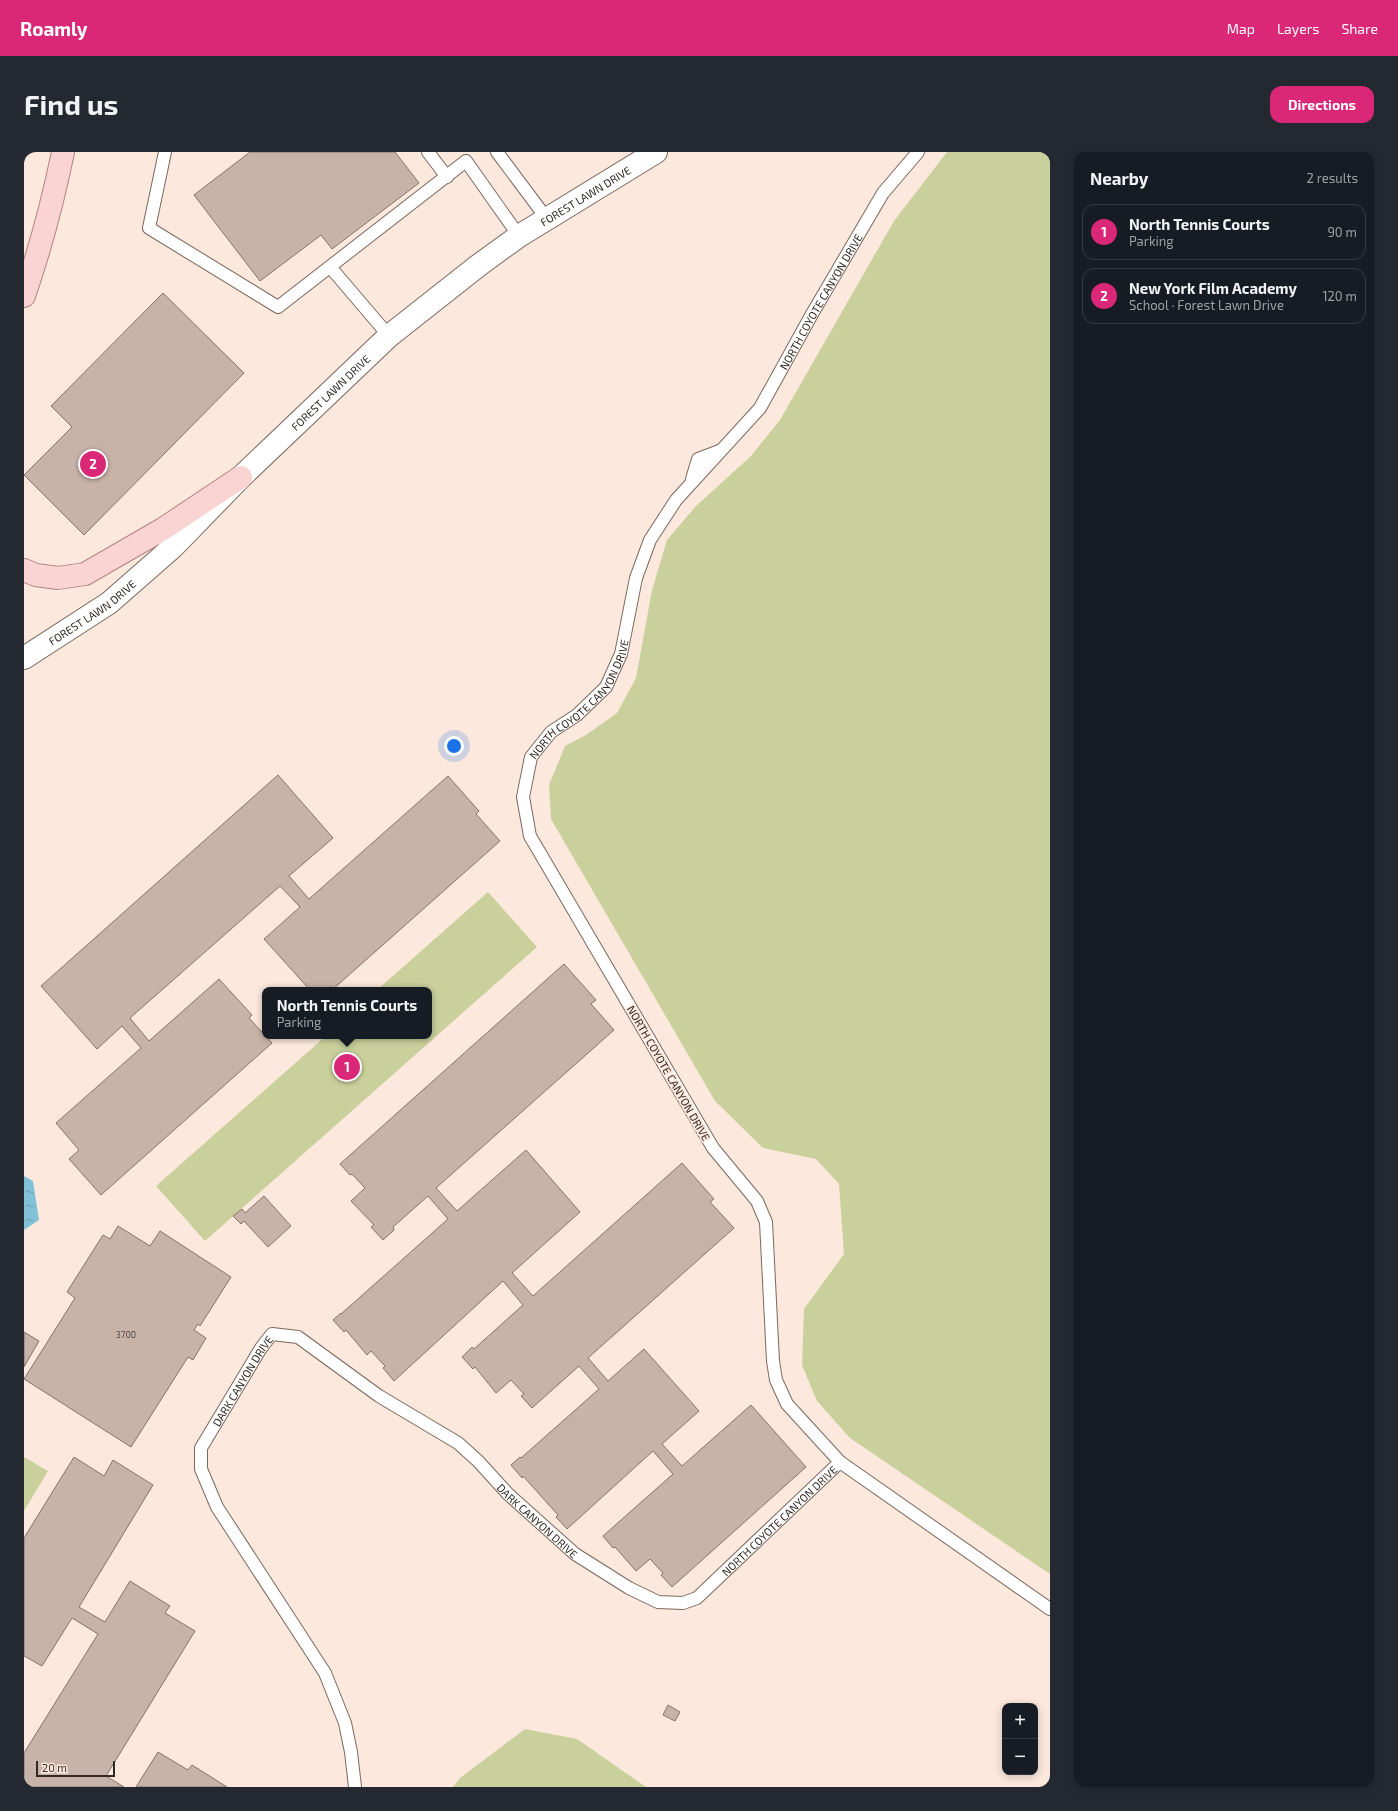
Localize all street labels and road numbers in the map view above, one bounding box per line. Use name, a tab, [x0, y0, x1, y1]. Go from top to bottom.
street label: FOREST LAWN DRIVE	[538, 163, 633, 228]
street label: NORTH COYOTE CANYON DRIVE	[776, 231, 864, 371]
street label: FOREST LAWN DRIVE	[288, 352, 372, 433]
street label: FOREST LAWN DRIVE	[46, 577, 138, 647]
street label: NORTH COYOTE CANYON DRIVE	[526, 638, 630, 761]
street label: NORTH COYOTE CANYON DRIVE	[625, 1003, 713, 1143]
street label: DARK CANYON DRIVE	[209, 1333, 275, 1428]
street label: NORTH COYOTE CANYON DRIVE	[719, 1462, 839, 1578]
street label: DARK CANYON DRIVE	[495, 1481, 581, 1560]

